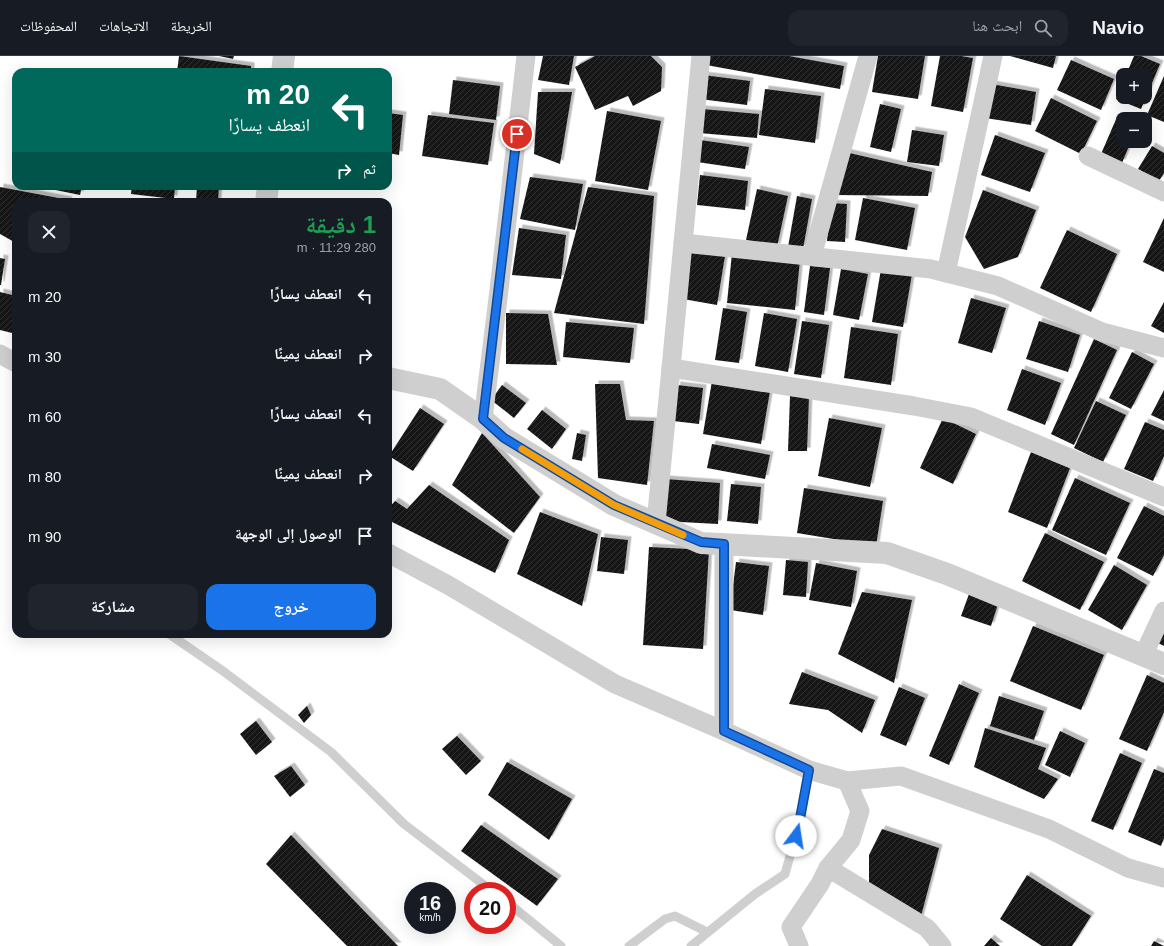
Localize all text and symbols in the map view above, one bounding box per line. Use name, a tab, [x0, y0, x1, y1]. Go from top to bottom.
search box	[788, 10, 1068, 46]
text: ابحث هنا	[972, 17, 1022, 34]
icon: search	[1032, 17, 1054, 39]
text: Navio	[1092, 17, 1144, 38]
text: المحفوظات	[20, 18, 77, 34]
text: الاتجاهات	[99, 18, 149, 34]
text: الخريطة	[171, 18, 212, 34]
map controls	[1116, 68, 1152, 148]
button: +	[1116, 68, 1152, 104]
text: 20 m	[246, 79, 310, 110]
icon: left	[324, 84, 376, 136]
button: −	[1116, 112, 1152, 148]
text: انعطف يسارًا	[228, 115, 310, 135]
pin	[500, 117, 534, 151]
icon: arrive	[506, 123, 528, 145]
icon: right	[333, 160, 355, 182]
text: ثم	[363, 160, 376, 177]
button: close	[28, 211, 70, 253]
text: 1 دقيقة	[306, 211, 376, 238]
text: 280 m · 11:29	[297, 240, 376, 255]
text: انعطف يسارًا	[270, 285, 342, 302]
icon: left	[354, 285, 376, 307]
text: 20 m	[28, 288, 61, 305]
text: انعطف يمينًا	[274, 345, 342, 362]
icon: right	[354, 345, 376, 367]
text: 30 m	[28, 348, 61, 365]
text: انعطف يسارًا	[270, 405, 342, 422]
icon: left	[354, 405, 376, 427]
text: 60 m	[28, 408, 61, 425]
text: انعطف يمينًا	[274, 465, 342, 482]
icon: right	[354, 465, 376, 487]
text: 80 m	[28, 468, 61, 485]
text: الوصول إلى الوجهة	[235, 525, 342, 542]
icon: arrive	[354, 525, 376, 547]
text: 90 m	[28, 528, 61, 545]
button: مشاركة	[28, 584, 198, 630]
button: خروج	[206, 584, 376, 630]
position arrow	[775, 815, 817, 857]
speed limit sign: 20	[464, 882, 516, 934]
text: 16	[419, 892, 441, 914]
text: km/h	[419, 912, 441, 923]

